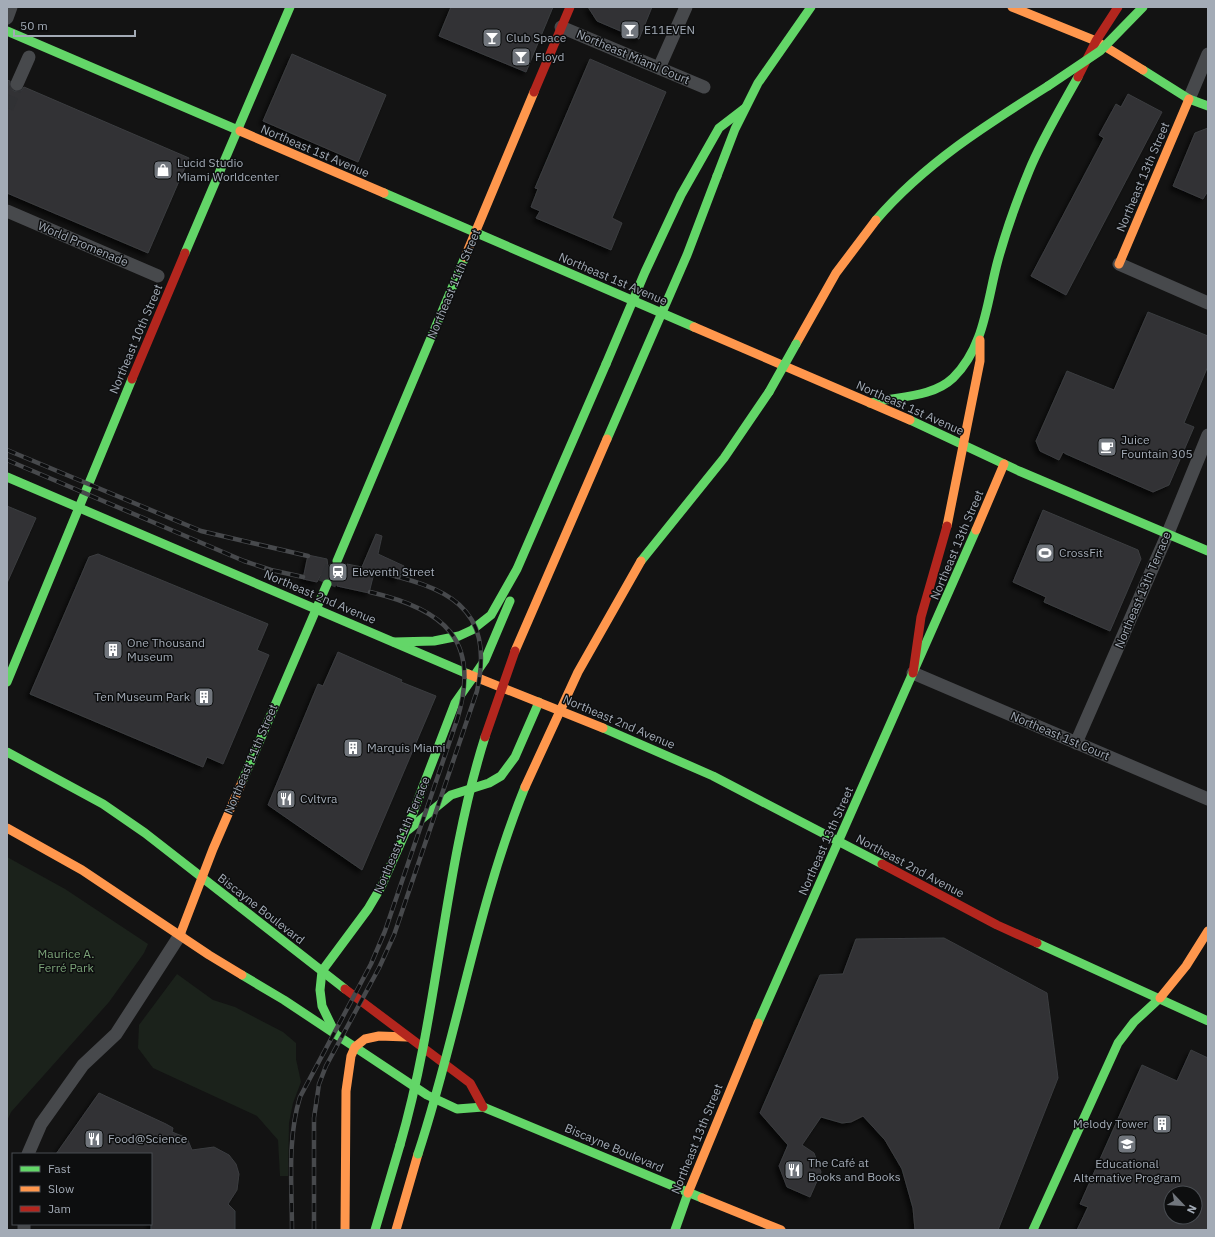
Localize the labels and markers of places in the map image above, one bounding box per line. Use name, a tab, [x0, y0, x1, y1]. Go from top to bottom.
bar icon: E11EVEN	[619, 19, 641, 41]
place label: E11EVEN	[644, 22, 695, 37]
bar icon: Club Space	[481, 27, 503, 49]
place label: Club Space	[506, 30, 567, 45]
bar icon: Floyd	[510, 46, 532, 68]
place label: Floyd	[535, 49, 565, 64]
place label: Lucid Studio Miami Worldcenter	[177, 155, 279, 184]
shop icon: Lucid Studio Miami Worldcenter	[152, 159, 174, 181]
place label: Juice Fountain 305	[1121, 432, 1193, 461]
cafe icon: Juice Fountain 305	[1096, 436, 1118, 458]
sports icon: CrossFit	[1034, 542, 1056, 564]
place label: CrossFit	[1059, 545, 1103, 560]
station icon: Eleventh Street	[327, 561, 349, 583]
place label: Eleventh Street	[352, 564, 435, 579]
place label: One Thousand Museum	[127, 635, 205, 664]
building icon: One Thousand Museum	[102, 639, 124, 661]
building icon: Ten Museum Park	[193, 686, 215, 708]
place label: Ten Museum Park	[94, 689, 191, 704]
building icon: Marquis Miami	[342, 737, 364, 759]
place label: Marquis Miami	[367, 740, 446, 755]
restaurant icon: Cvltvra	[275, 788, 297, 810]
place label: Cvltvra	[300, 791, 338, 806]
building icon: Melody Tower	[1151, 1113, 1173, 1135]
place label: Melody Tower	[1073, 1116, 1149, 1131]
restaurant icon: Food@Science	[83, 1128, 105, 1150]
place label: Food@Science	[108, 1131, 188, 1146]
school or university icon: Educational Alternative Program	[1116, 1133, 1138, 1155]
place label: The Café at Books and Books	[808, 1155, 901, 1184]
place label: Educational Alternative Program	[1073, 1156, 1181, 1185]
restaurant icon: The Café at Books and Books	[783, 1159, 805, 1181]

